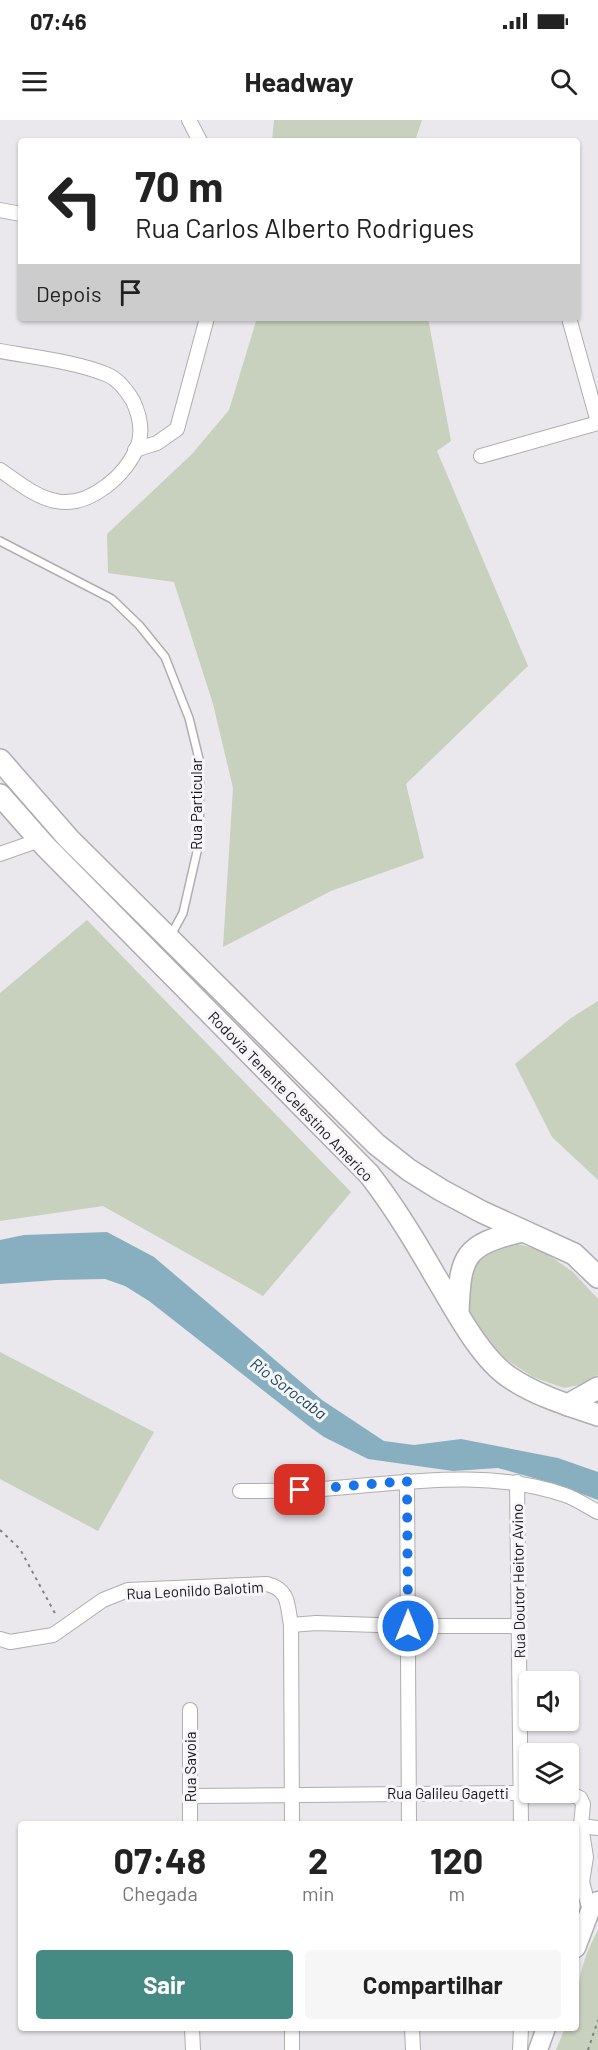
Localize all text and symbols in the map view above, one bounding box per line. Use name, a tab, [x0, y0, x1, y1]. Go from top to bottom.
text: 07:46	[30, 8, 87, 34]
icon: menu	[18, 65, 51, 98]
text: Headway	[245, 65, 354, 97]
icon: search	[547, 65, 580, 98]
text: 70 m	[135, 160, 223, 210]
icon: left	[36, 162, 114, 240]
text: Rua Carlos Alberto Rodrigues	[135, 211, 474, 243]
icon: arrive	[114, 276, 147, 309]
text: Depois	[36, 280, 102, 306]
street label: Rua Particular	[187, 758, 205, 850]
street label: Rodovia Tenente Celestino Americo	[205, 1007, 377, 1185]
water label: Rio Sorocaba	[247, 1353, 331, 1423]
pin	[274, 1464, 325, 1515]
icon: arrive	[283, 1473, 316, 1506]
street label: Rua Doutor Heitor Avino	[508, 1504, 528, 1658]
street label: Rua Leonildo Balotim	[126, 1577, 264, 1603]
position arrow	[376, 1594, 440, 1658]
map controls	[519, 1671, 579, 1803]
button: sound	[519, 1671, 579, 1731]
street label: Rua Savoia	[181, 1732, 199, 1802]
button: layers	[519, 1743, 579, 1803]
street label: Rua Galileu Gagetti	[387, 1784, 509, 1802]
text: 07:48	[114, 1838, 206, 1881]
text: 2	[308, 1838, 328, 1881]
text: 120	[430, 1838, 483, 1881]
text: Chegada	[122, 1881, 198, 1905]
text: min	[302, 1881, 334, 1905]
text: m	[448, 1881, 465, 1905]
button: Sair	[36, 1950, 293, 2019]
button: Compartilhar	[305, 1950, 561, 2019]

